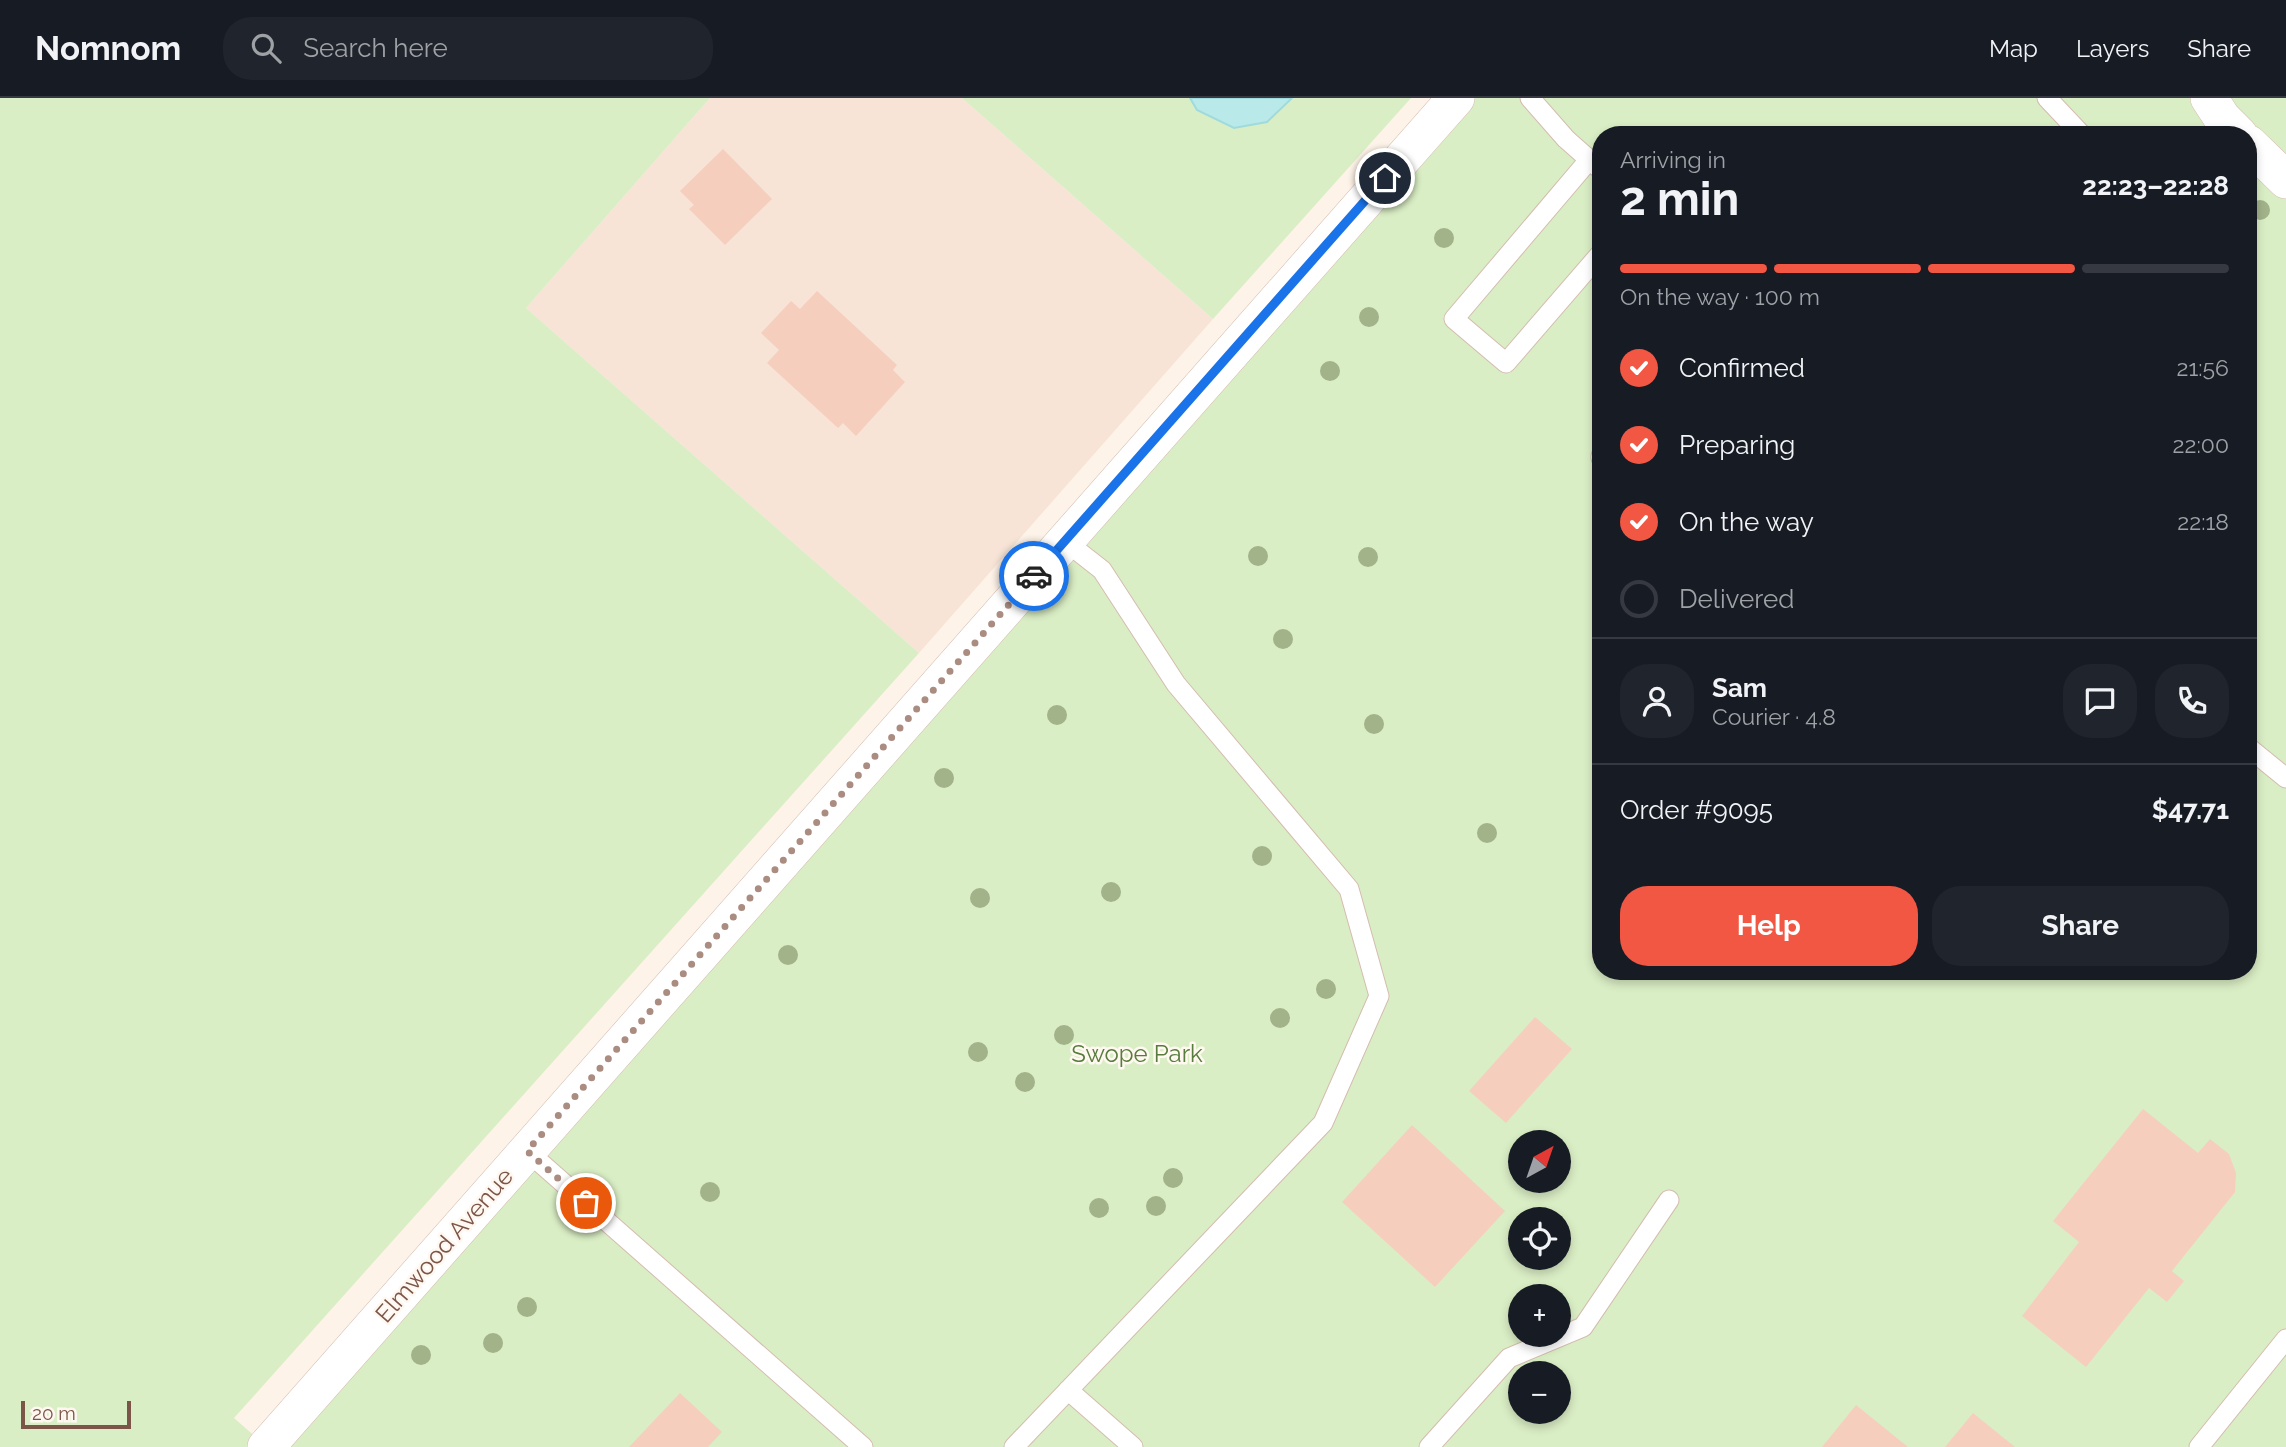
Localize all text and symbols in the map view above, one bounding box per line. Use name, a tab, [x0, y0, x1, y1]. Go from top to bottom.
search box	[223, 17, 713, 80]
text: Nomnom	[35, 29, 181, 68]
icon: search	[247, 29, 285, 67]
text: Search here	[303, 33, 448, 63]
text: Map	[1989, 34, 2038, 63]
text: Layers	[2076, 34, 2149, 63]
text: Share	[2187, 34, 2251, 63]
text: Arriving in	[1620, 146, 1726, 173]
pin	[1355, 148, 1415, 208]
icon: home	[1366, 159, 1404, 197]
text: 22:23–22:28	[2082, 171, 2229, 201]
text: 2 min	[1620, 172, 1739, 226]
text: On the way · 100 m	[1620, 283, 1820, 310]
icon: check	[1620, 349, 1658, 387]
text: Confirmed	[1679, 353, 1805, 383]
text: 21:56	[2176, 354, 2229, 381]
icon: check	[1620, 426, 1658, 464]
text: Preparing	[1679, 430, 1795, 460]
text: 22:00	[2173, 431, 2229, 458]
icon: check	[1620, 503, 1658, 541]
text: On the way	[1679, 507, 1814, 537]
text: 22:18	[2177, 508, 2229, 535]
courier	[999, 541, 1069, 611]
icon: car	[1015, 557, 1053, 595]
text: Delivered	[1679, 584, 1794, 614]
button: person	[1620, 664, 1694, 738]
button: chat	[2063, 664, 2137, 738]
button: phone	[2155, 664, 2229, 738]
text: Sam	[1712, 673, 1767, 703]
text: Courier · 4.8	[1712, 703, 1836, 730]
text: Order #9095	[1620, 795, 1773, 825]
text: $47.71	[2152, 795, 2229, 825]
button: Help	[1620, 886, 1918, 966]
button: Share	[1932, 886, 2229, 966]
park label: Swope Park	[1071, 1039, 1203, 1068]
north arrow	[1508, 1130, 1572, 1194]
map controls	[1508, 1130, 1571, 1424]
street label: Elmwood Avenue	[369, 1162, 519, 1328]
pin	[556, 1173, 616, 1233]
icon: bag	[567, 1184, 605, 1222]
button: locate	[1508, 1207, 1571, 1270]
button: +	[1508, 1284, 1571, 1347]
button: −	[1508, 1361, 1571, 1424]
scale bar	[21, 1398, 131, 1430]
text: 20 m	[32, 1402, 76, 1424]

